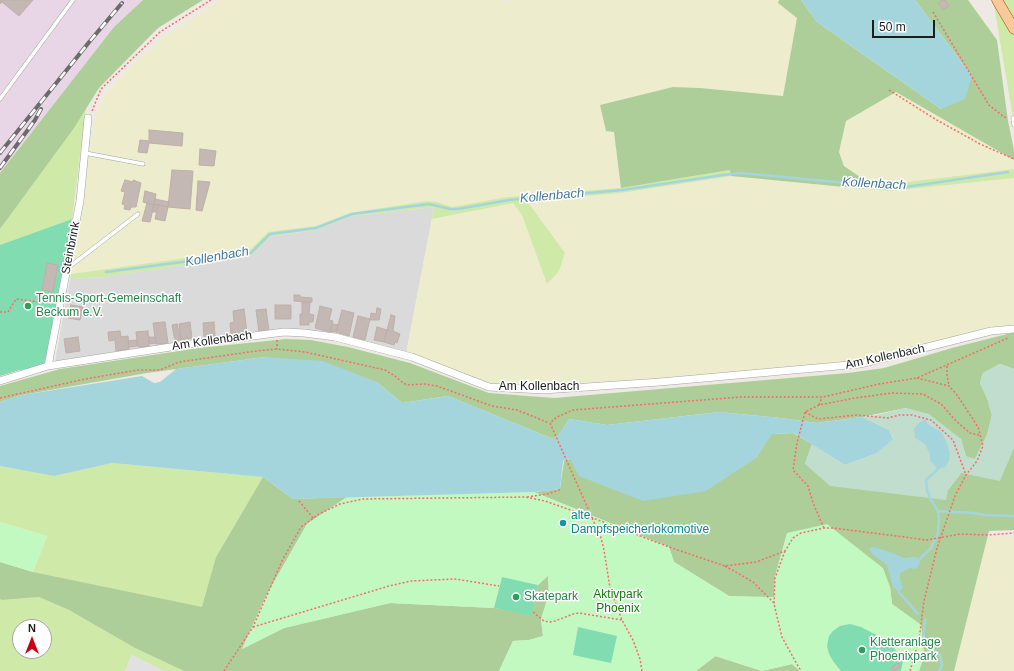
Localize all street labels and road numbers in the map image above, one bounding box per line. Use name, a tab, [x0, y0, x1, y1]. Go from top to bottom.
street label: Steinbrink	[59, 220, 83, 276]
street label: Am Kollenbach	[171, 328, 253, 354]
street label: Am Kollenbach	[844, 342, 926, 372]
street label: Am Kollenbach	[499, 380, 579, 394]

